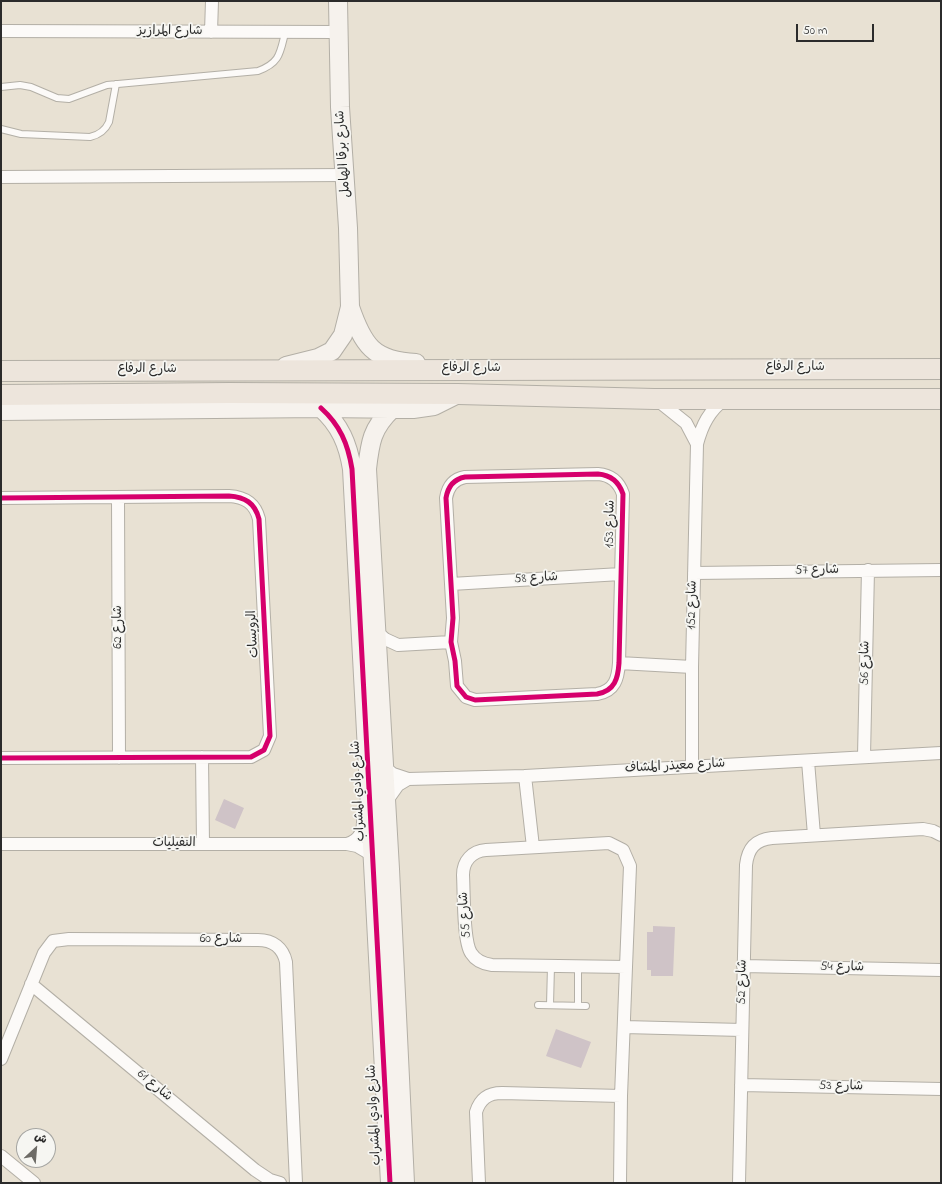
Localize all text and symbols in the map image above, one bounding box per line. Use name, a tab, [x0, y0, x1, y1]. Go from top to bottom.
scale bar	[798, 16, 876, 42]
text: 50 m	[803, 22, 827, 40]
street label: شارع المرازيز	[137, 24, 203, 40]
street label: شارع برقا الهامل	[333, 110, 355, 198]
street label: شارع الرفاع	[765, 360, 825, 376]
street label: شارع الرفاع	[441, 361, 501, 377]
street label: شارع الرفاع	[117, 362, 177, 378]
street label: شارع 153	[603, 500, 619, 548]
street label: شارع 57	[795, 563, 839, 579]
street label: شارع 58	[514, 570, 558, 588]
street label: شارع 152	[685, 580, 701, 630]
street label: شارع 62	[111, 605, 127, 649]
street label: الرويسات	[245, 610, 263, 658]
street label: شارع 56	[858, 641, 874, 685]
street label: شارع وادي المشراب	[349, 740, 369, 842]
street label: شارع معيذر المشاف	[624, 757, 726, 777]
street label: النفيليات	[152, 836, 196, 852]
street label: شارع 55	[457, 891, 475, 939]
street label: شارع 60	[200, 932, 242, 948]
street label: شارع 52	[735, 959, 751, 1005]
street label: شارع 54	[820, 960, 864, 976]
street label: شارع وادي المشراب	[365, 1064, 385, 1166]
street label: شارع 61	[133, 1067, 175, 1105]
street label: شارع 53	[819, 1079, 863, 1095]
north arrow	[16, 1128, 56, 1168]
text: ش	[32, 1128, 50, 1148]

